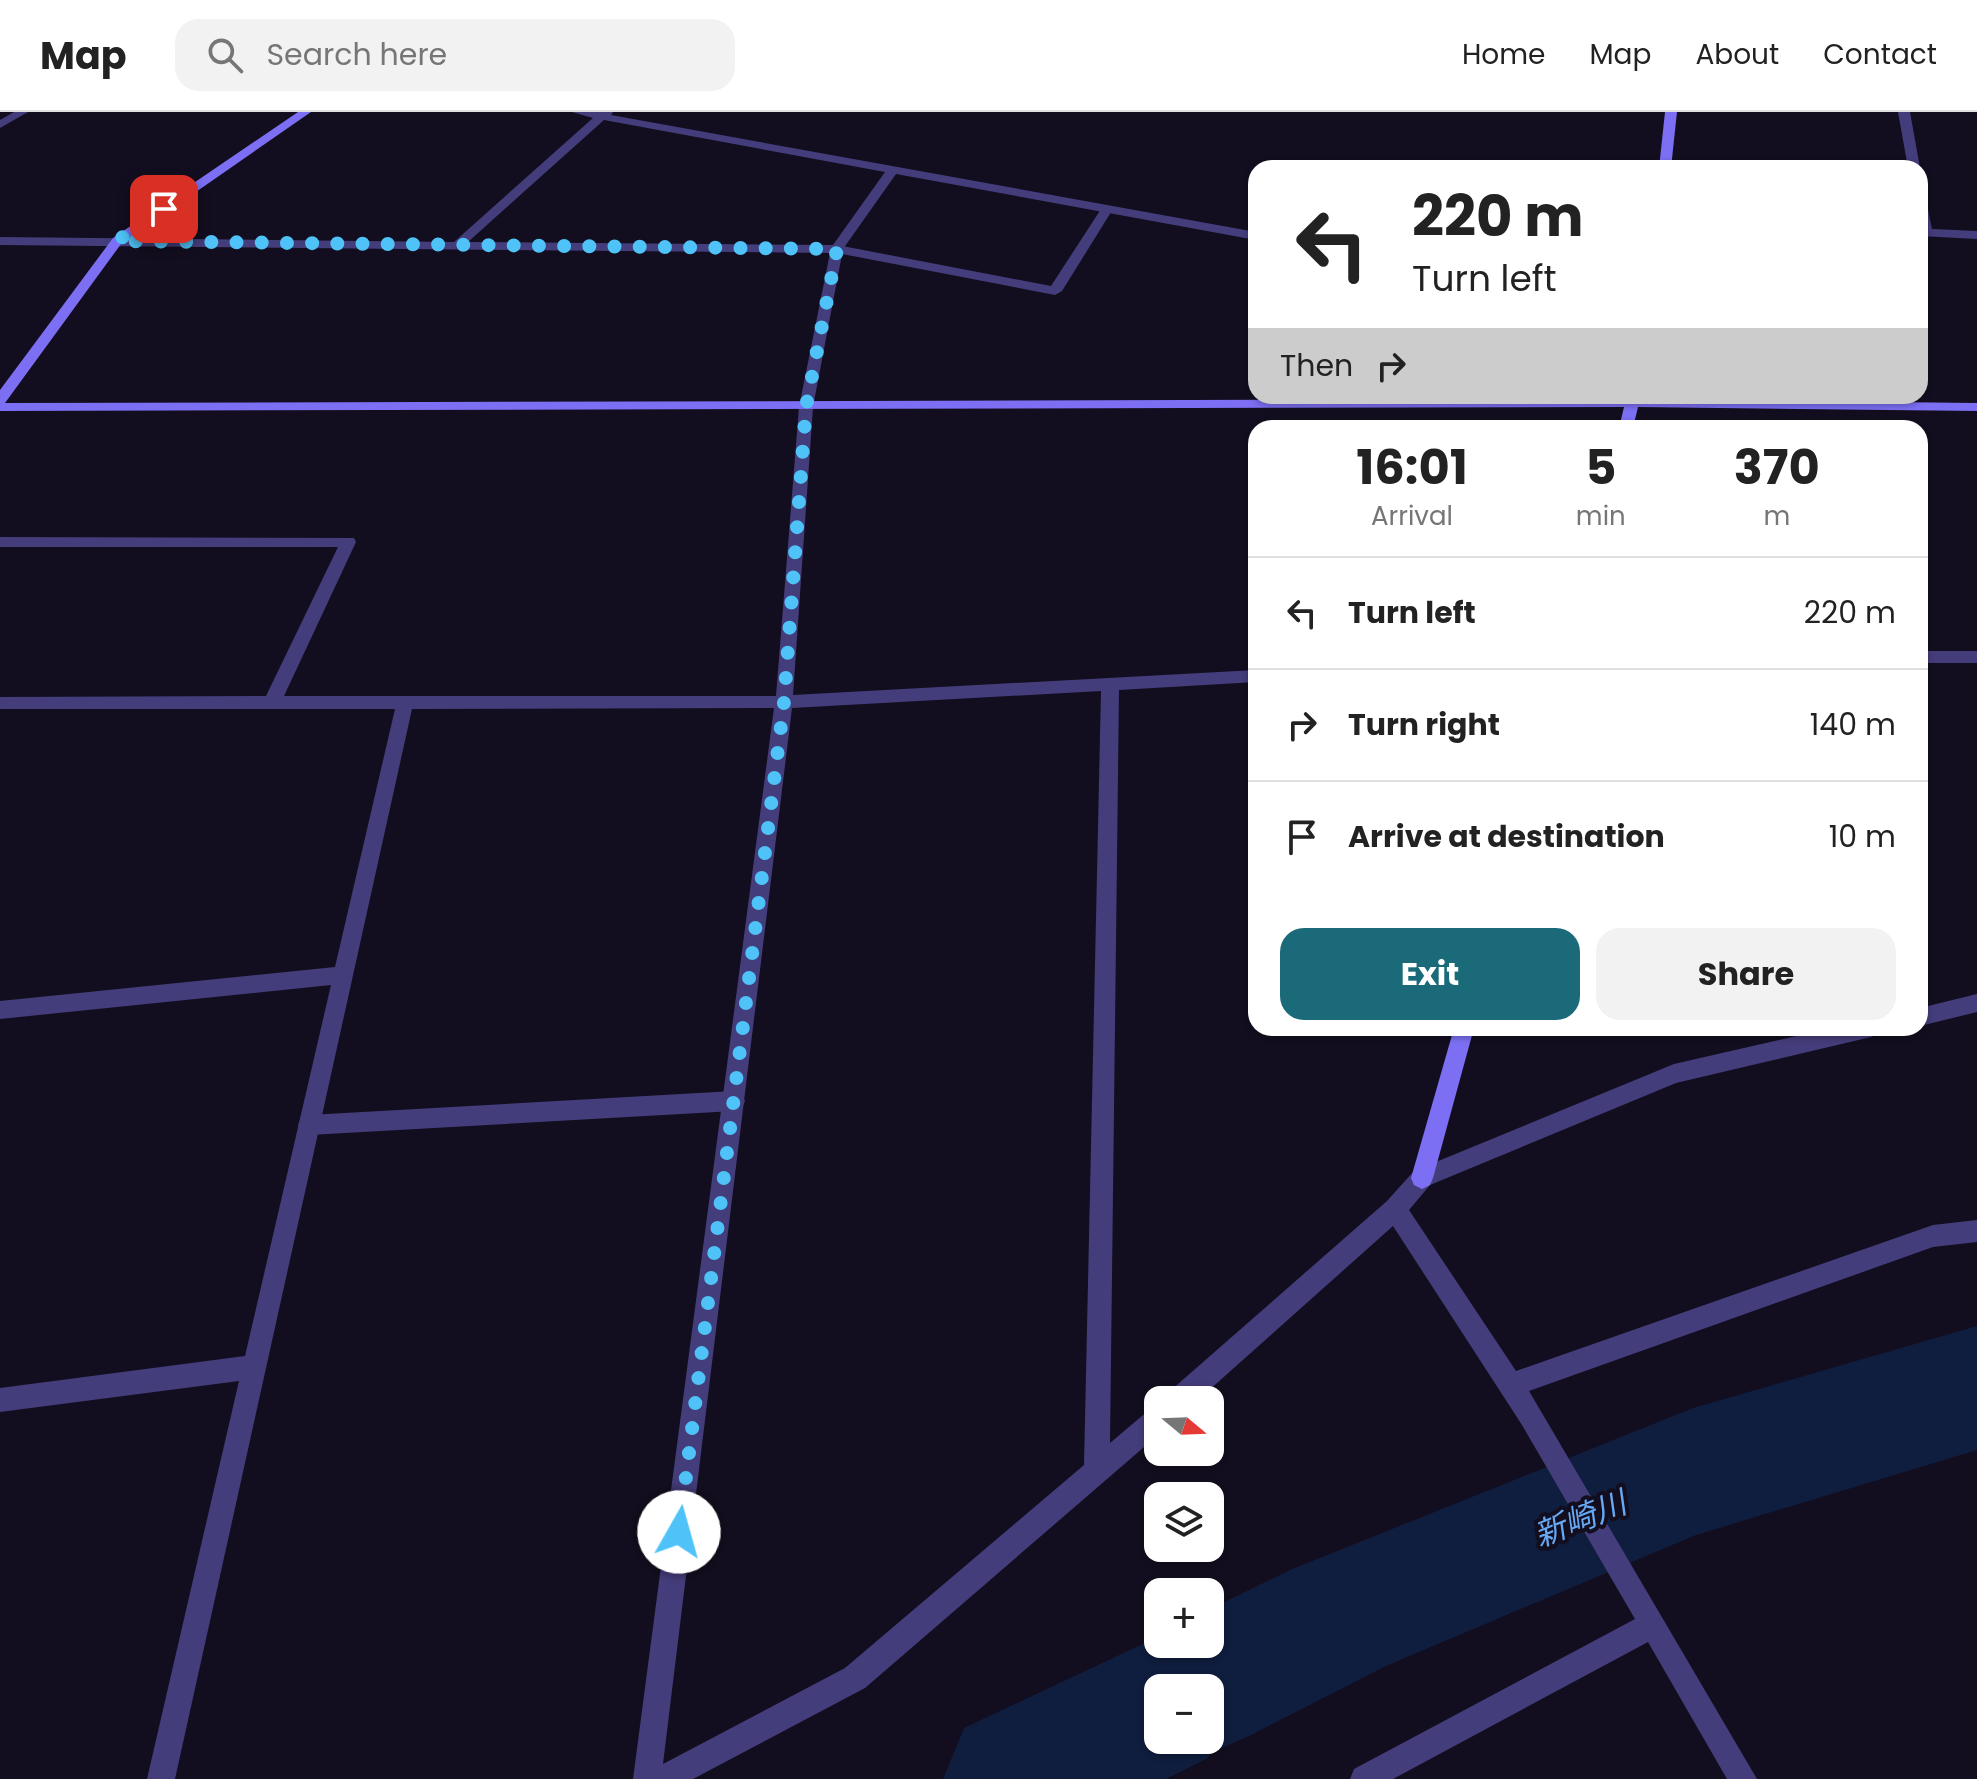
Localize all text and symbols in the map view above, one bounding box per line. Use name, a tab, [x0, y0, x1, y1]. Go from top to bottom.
search box	[175, 19, 735, 91]
text: Map	[40, 29, 127, 82]
icon: search	[203, 33, 247, 77]
text: Search here	[267, 33, 447, 76]
text: Home	[1462, 35, 1545, 74]
text: Map	[1589, 35, 1651, 74]
text: About	[1695, 35, 1779, 74]
text: Contact	[1823, 35, 1937, 74]
pin	[130, 175, 198, 243]
text: 220 m	[1412, 177, 1584, 256]
icon: arrive	[142, 187, 186, 231]
icon: left	[1280, 192, 1384, 296]
text: Turn left	[1412, 253, 1557, 304]
text: Then	[1280, 344, 1353, 387]
icon: right	[1369, 344, 1413, 388]
text: 16:01	[1356, 434, 1468, 501]
text: 5	[1585, 434, 1616, 501]
text: 370	[1734, 434, 1820, 501]
text: Arrival	[1371, 498, 1453, 534]
text: min	[1576, 498, 1626, 534]
text: m	[1763, 498, 1790, 534]
icon: left	[1280, 591, 1324, 635]
text: Turn left	[1348, 591, 1476, 634]
text: 220 m	[1804, 591, 1896, 634]
icon: right	[1280, 703, 1324, 747]
text: Turn right	[1348, 703, 1500, 746]
text: 140 m	[1810, 703, 1896, 746]
icon: arrive	[1280, 815, 1324, 859]
text: Arrive at destination	[1348, 815, 1665, 858]
text: 10 m	[1829, 815, 1896, 858]
button: Exit	[1280, 928, 1580, 1020]
button: Share	[1596, 928, 1896, 1020]
north arrow	[1144, 1386, 1224, 1466]
map controls	[1144, 1386, 1224, 1754]
water label: 新崎川	[1527, 1479, 1636, 1557]
button: layers	[1144, 1482, 1224, 1562]
position arrow	[637, 1490, 721, 1574]
button: +	[1144, 1578, 1224, 1658]
button: −	[1144, 1674, 1224, 1754]

